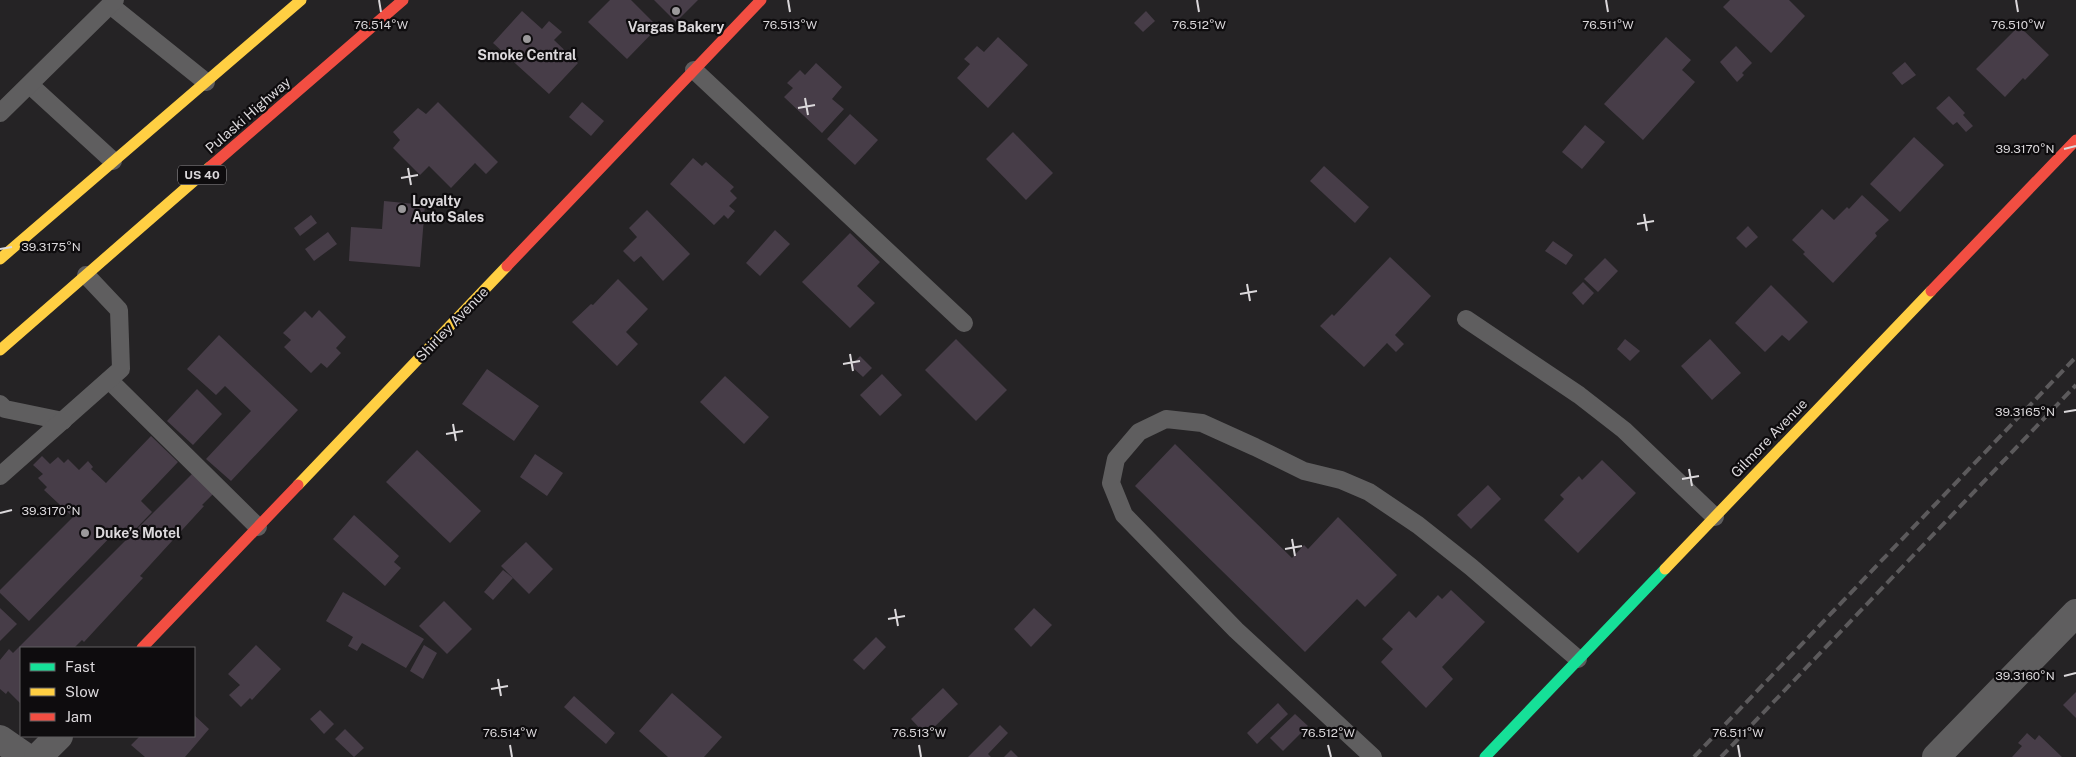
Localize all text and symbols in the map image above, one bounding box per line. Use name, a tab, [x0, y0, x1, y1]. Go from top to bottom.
marker: Vargas Bakery	[670, 5, 682, 17]
text: 76.514°W	[354, 18, 409, 32]
text: 76.513°W	[763, 18, 818, 32]
text: 76.512°W	[1172, 18, 1226, 32]
text: 76.511°W	[1582, 18, 1634, 32]
text: 76.510°W	[1991, 18, 2046, 32]
place label: Vargas Bakery	[628, 19, 724, 35]
marker: Smoke Central	[521, 33, 533, 45]
place label: Smoke Central	[477, 47, 577, 63]
street label: Pulaski Highway	[202, 73, 294, 156]
text: 39.3170°N	[1995, 142, 2055, 156]
road number: US 40	[178, 166, 226, 184]
place label: Loyalty Auto Sales	[412, 193, 484, 225]
marker: Loyalty Auto Sales	[396, 203, 408, 215]
text: 39.3175°N	[21, 240, 81, 254]
street label: Shirley Avenue	[413, 283, 492, 364]
street label: Gilmore Avenue	[1728, 395, 1810, 480]
text: 39.3165°N	[1995, 405, 2055, 419]
text: 39.3170°N	[21, 504, 81, 518]
place label: Duke’s Motel	[95, 525, 181, 541]
marker: Duke’s Motel	[79, 527, 91, 539]
legend	[20, 647, 195, 737]
text: Fast	[65, 658, 95, 675]
text: 39.3160°N	[1995, 669, 2055, 683]
text: Slow	[65, 683, 100, 700]
text: Jam	[65, 708, 92, 725]
text: 76.514°W	[483, 726, 538, 740]
text: 76.513°W	[892, 726, 947, 740]
text: 76.512°W	[1301, 726, 1355, 740]
text: 76.511°W	[1712, 726, 1764, 740]

